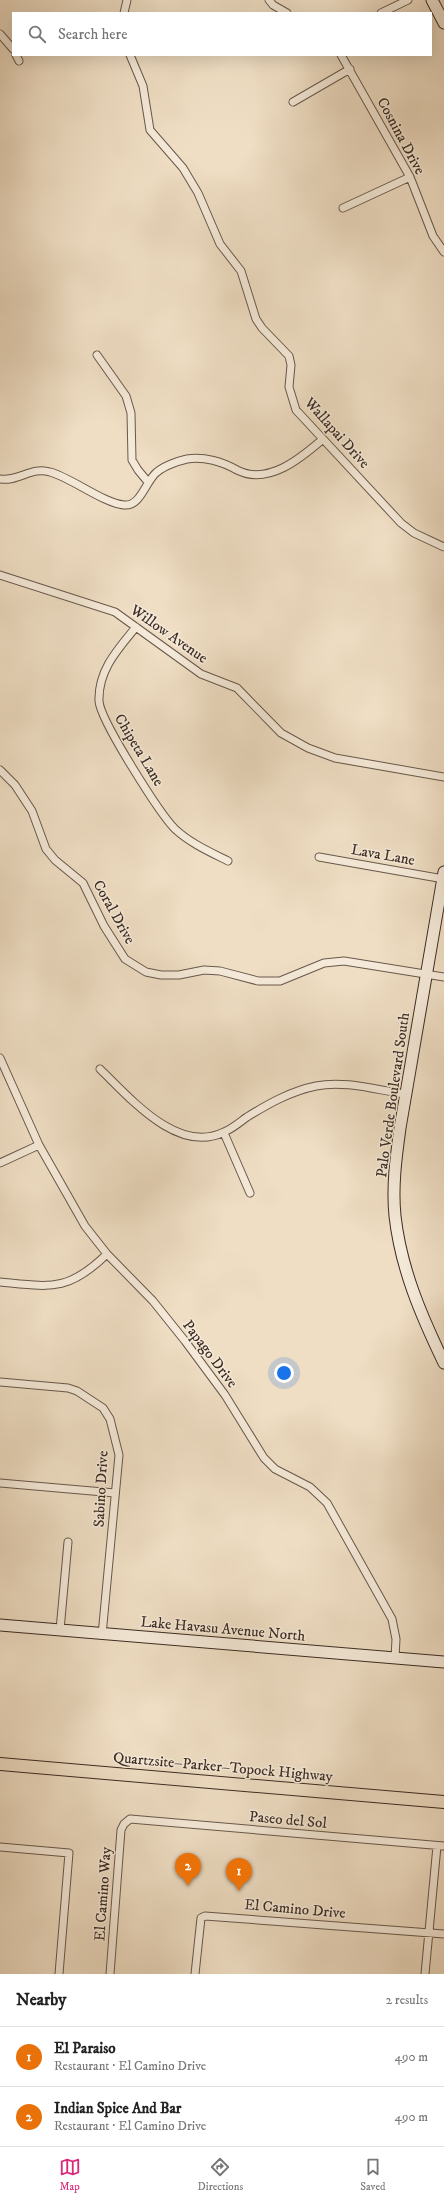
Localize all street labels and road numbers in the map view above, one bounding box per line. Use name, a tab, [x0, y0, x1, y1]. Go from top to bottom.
street label: Cosnina Drive	[373, 94, 429, 178]
street label: Wallapai Drive	[299, 393, 374, 472]
street label: Willow Avenue	[126, 600, 211, 668]
street label: Chipeta Lane	[110, 710, 168, 790]
street label: Lava Lane	[350, 840, 416, 870]
street label: Coral Drive	[89, 877, 139, 947]
street label: Palo Verde Boulevard South	[372, 1011, 414, 1179]
street label: Papago Drive	[178, 1316, 242, 1392]
street label: Sabino Drive	[90, 1450, 112, 1528]
street label: Lake Havasu Avenue North	[140, 1612, 306, 1646]
street label: Quartzsite–Parker–Topock Highway	[112, 1748, 335, 1786]
street label: Paseo del Sol	[248, 1807, 328, 1833]
street label: El Camino Way	[90, 1845, 116, 1942]
street label: El Camino Drive	[244, 1895, 346, 1923]

